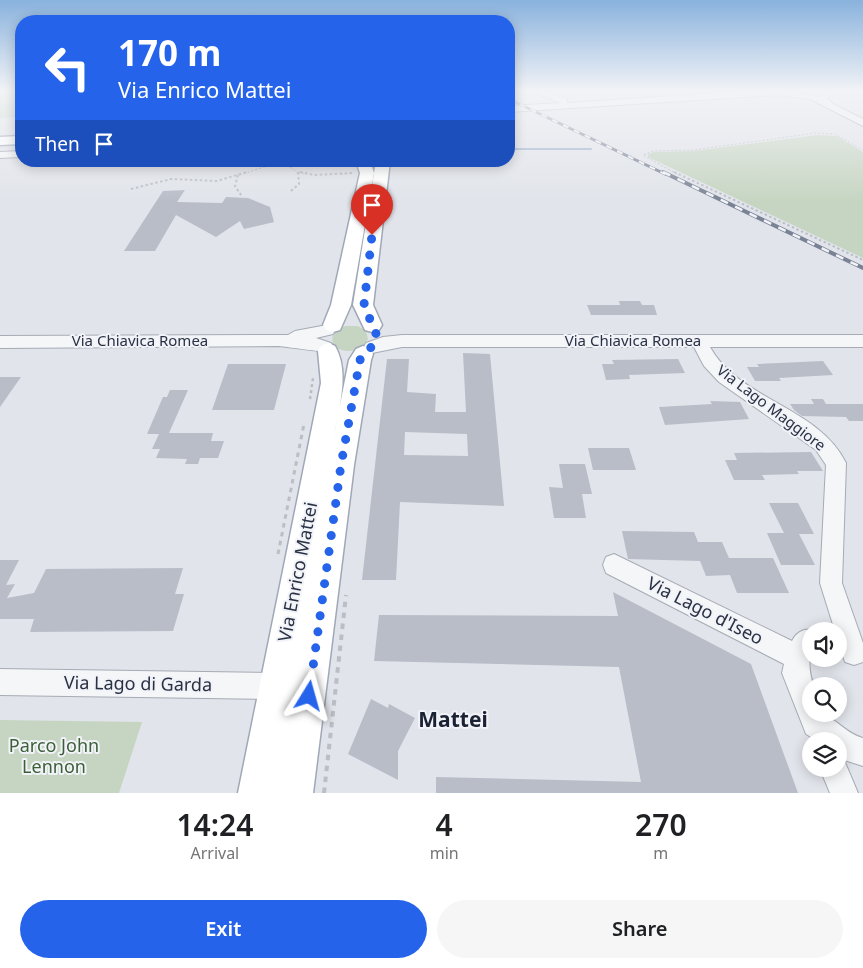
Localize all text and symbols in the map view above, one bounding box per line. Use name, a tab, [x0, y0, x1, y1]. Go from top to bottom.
text: 170 m	[118, 29, 221, 76]
icon: left	[35, 35, 100, 100]
text: Via Enrico Mattei	[118, 74, 291, 104]
icon: arrive	[90, 130, 118, 158]
text: Then	[35, 131, 80, 157]
pin	[351, 184, 393, 235]
icon: arrive	[358, 191, 386, 219]
street label: Via Chiavica Romea	[72, 330, 208, 350]
street label: Via Chiavica Romea	[565, 330, 701, 350]
street label: Via Lago Maggiore	[713, 360, 830, 455]
street label: Via Enrico Mattei	[272, 500, 322, 644]
street label: Via Lago d'Iseo	[643, 571, 768, 650]
map controls	[802, 622, 847, 777]
button: sound	[802, 622, 847, 667]
position arrow	[282, 669, 334, 721]
street label: Via Lago di Garda	[64, 670, 212, 696]
button: search	[802, 677, 847, 722]
district label: Mattei	[418, 705, 488, 733]
button: layers	[802, 732, 847, 777]
park label: Parco John Lennon	[9, 733, 99, 778]
text: 14:24	[176, 804, 253, 845]
text: 4	[436, 804, 453, 845]
text: 270	[635, 804, 687, 845]
text: Arrival	[190, 842, 239, 864]
text: min	[430, 842, 459, 864]
text: m	[653, 842, 668, 864]
button: Exit	[20, 900, 427, 958]
button: Share	[437, 900, 843, 958]

